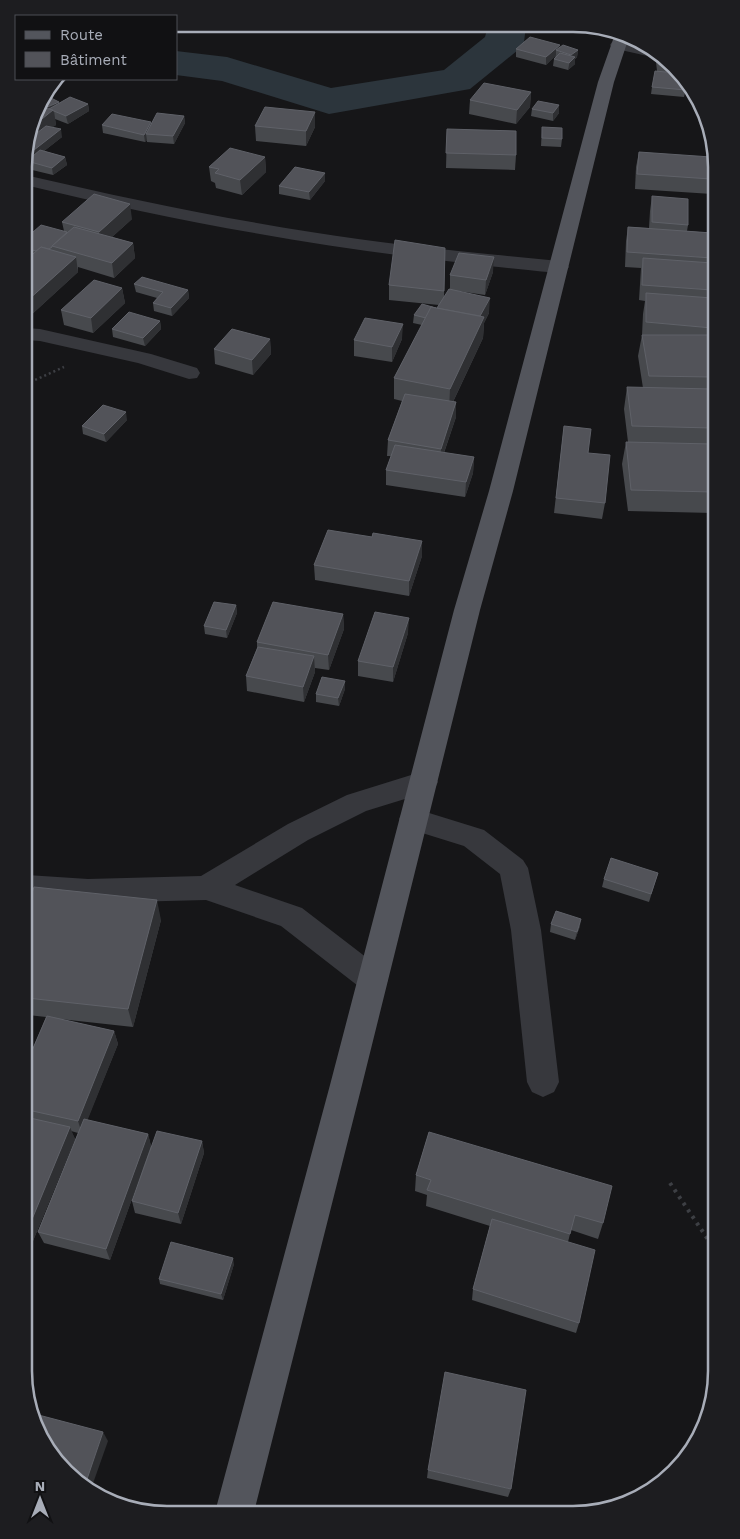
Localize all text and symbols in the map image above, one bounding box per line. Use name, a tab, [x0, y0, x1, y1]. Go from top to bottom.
legend	[15, 15, 178, 80]
text: Route	[60, 26, 103, 44]
text: Bâtiment	[60, 51, 127, 69]
north arrow	[15, 1474, 65, 1524]
text: N	[35, 1478, 45, 1494]

